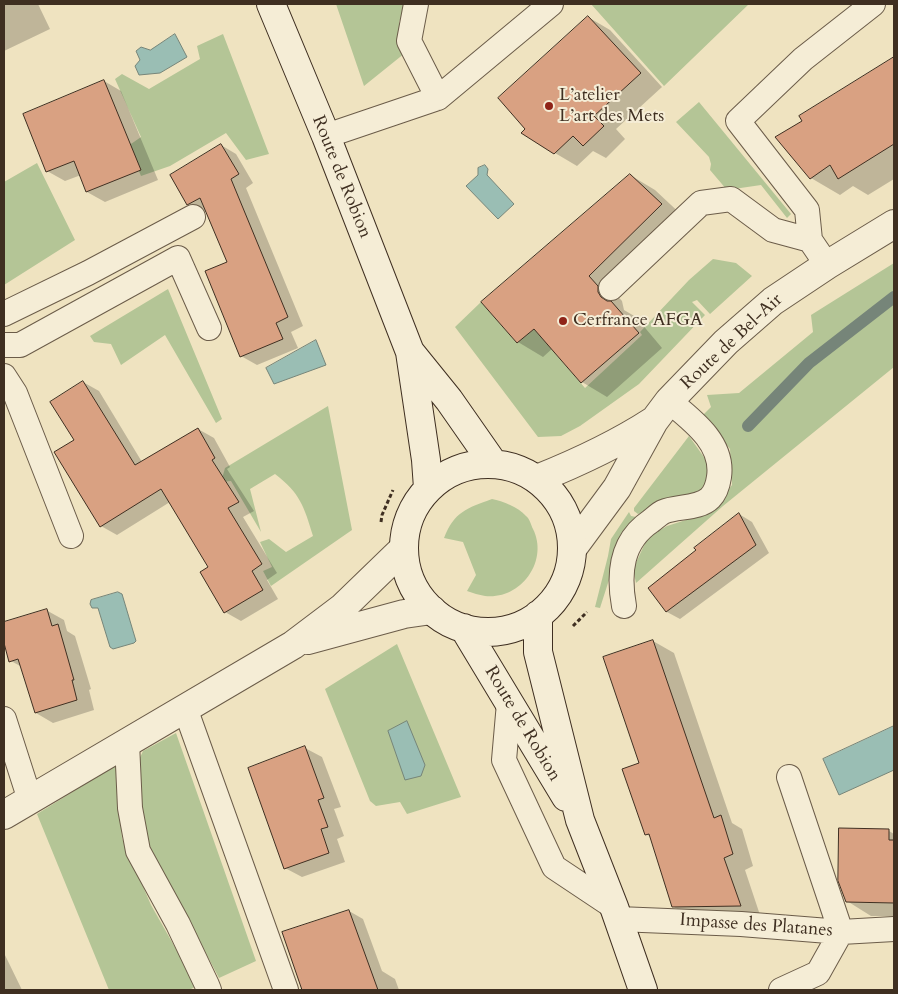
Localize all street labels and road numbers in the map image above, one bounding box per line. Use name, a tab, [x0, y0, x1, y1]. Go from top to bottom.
street label: Route de Robion	[307, 113, 375, 241]
street label: Route de Bel-Air	[677, 289, 787, 395]
street label: Route de Robion	[479, 663, 565, 785]
street label: Impasse des Platanes	[679, 910, 833, 942]

